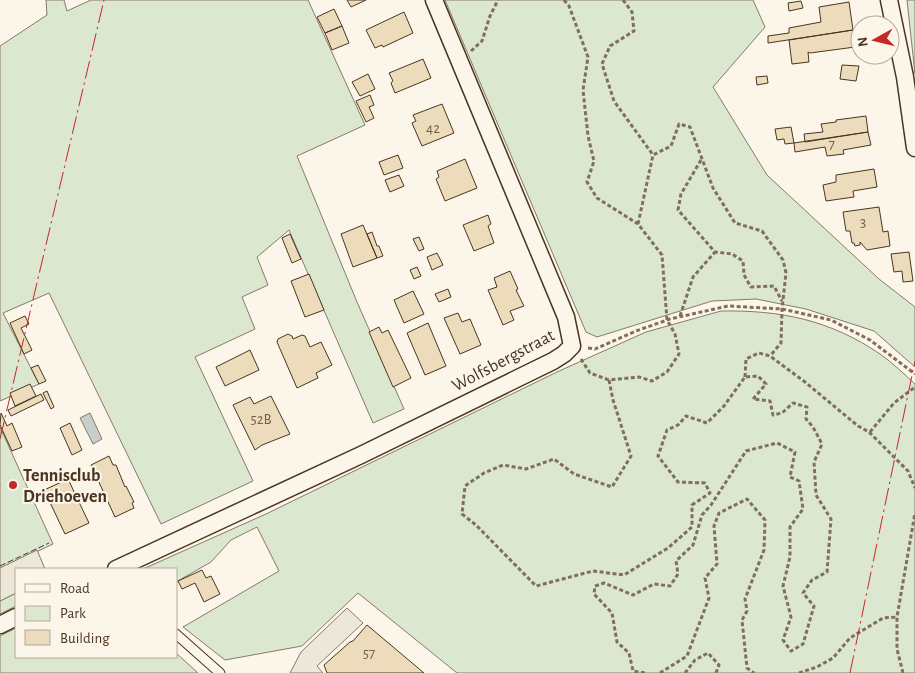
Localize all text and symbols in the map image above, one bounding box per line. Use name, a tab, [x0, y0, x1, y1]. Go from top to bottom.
north arrow	[850, 15, 900, 65]
text: N	[856, 36, 871, 47]
house number: 42	[426, 121, 440, 136]
house number: 7	[829, 137, 835, 152]
house number: 3	[860, 215, 866, 230]
street label: Wolfsbergstraat	[449, 326, 558, 395]
house number: 52B	[250, 412, 272, 427]
place label: Tennisclub Driehoeven	[23, 467, 107, 506]
marker: Tennisclub Driehoeven	[7, 479, 19, 491]
legend	[15, 568, 178, 658]
text: Road	[60, 581, 90, 596]
text: Park	[60, 606, 86, 621]
text: Building	[60, 631, 110, 646]
house number: 57	[363, 646, 375, 661]

